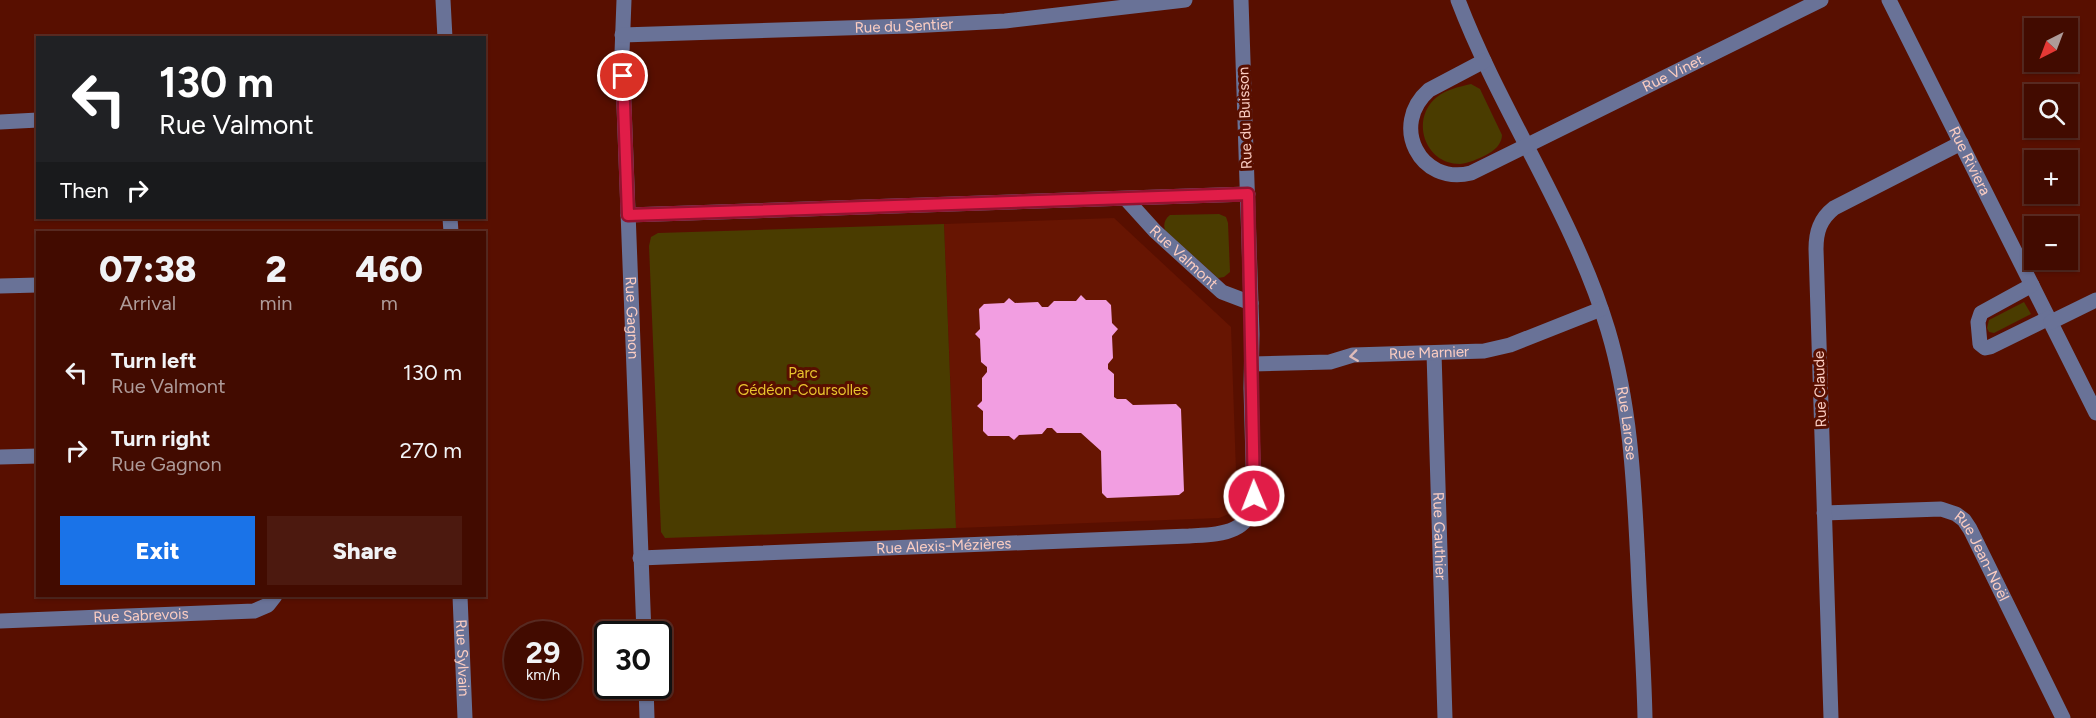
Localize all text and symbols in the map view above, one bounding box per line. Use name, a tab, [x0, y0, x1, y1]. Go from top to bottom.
street label: Rue du Sentier	[854, 15, 954, 37]
north arrow	[2024, 18, 2078, 72]
map controls	[2024, 18, 2078, 270]
pin	[597, 50, 648, 101]
street label: Rue Vinet	[1639, 50, 1707, 96]
text: 130 m	[159, 57, 274, 108]
icon: arrive	[606, 59, 639, 92]
icon: left	[60, 60, 138, 138]
street label: Rue du Buisson	[1234, 66, 1256, 170]
button: search	[2024, 84, 2078, 138]
text: Rue Valmont	[159, 108, 314, 141]
street label: Rue Riviera	[1945, 123, 1994, 198]
button: +	[2024, 150, 2078, 204]
icon: right	[121, 174, 154, 207]
text: Then	[60, 177, 109, 204]
button: −	[2024, 216, 2078, 270]
street label: Rue Valmont	[1146, 222, 1222, 293]
text: 07:38	[99, 248, 197, 291]
text: 2	[265, 248, 287, 291]
text: 460	[355, 248, 423, 291]
street label: Rue Gagnon	[621, 276, 643, 360]
text: Arrival	[120, 291, 176, 315]
text: min	[260, 291, 292, 315]
text: m	[381, 291, 398, 315]
street label: Rue Marnier	[1389, 342, 1469, 363]
text: Turn left	[111, 347, 197, 374]
one-way arrow	[1350, 350, 1359, 362]
street label: Rue Claude	[1810, 350, 1830, 428]
icon: left	[60, 356, 93, 389]
text: 130 m	[403, 359, 462, 386]
park label: Parc Gédéon-Coursolles	[738, 364, 868, 399]
text: Rue Valmont	[111, 374, 226, 398]
street label: Rue Larose	[1613, 385, 1640, 461]
text: Turn right	[111, 425, 210, 452]
icon: right	[60, 434, 93, 467]
text: 270 m	[400, 437, 462, 464]
text: Rue Gagnon	[111, 452, 222, 476]
position arrow	[1222, 464, 1286, 528]
street label: Rue Gauthier	[1429, 492, 1450, 580]
street label: Rue Jean-Noël	[1951, 507, 2013, 604]
button: Exit	[60, 516, 255, 585]
button: Share	[267, 516, 462, 585]
street label: Rue Alexis-Mézières	[876, 534, 1012, 558]
street label: Rue Sabrevois	[93, 605, 189, 626]
street label: Rue Sylvain	[452, 619, 473, 697]
speed limit sign: 30	[594, 621, 672, 699]
text: 29	[526, 634, 560, 671]
text: km/h	[526, 666, 560, 684]

